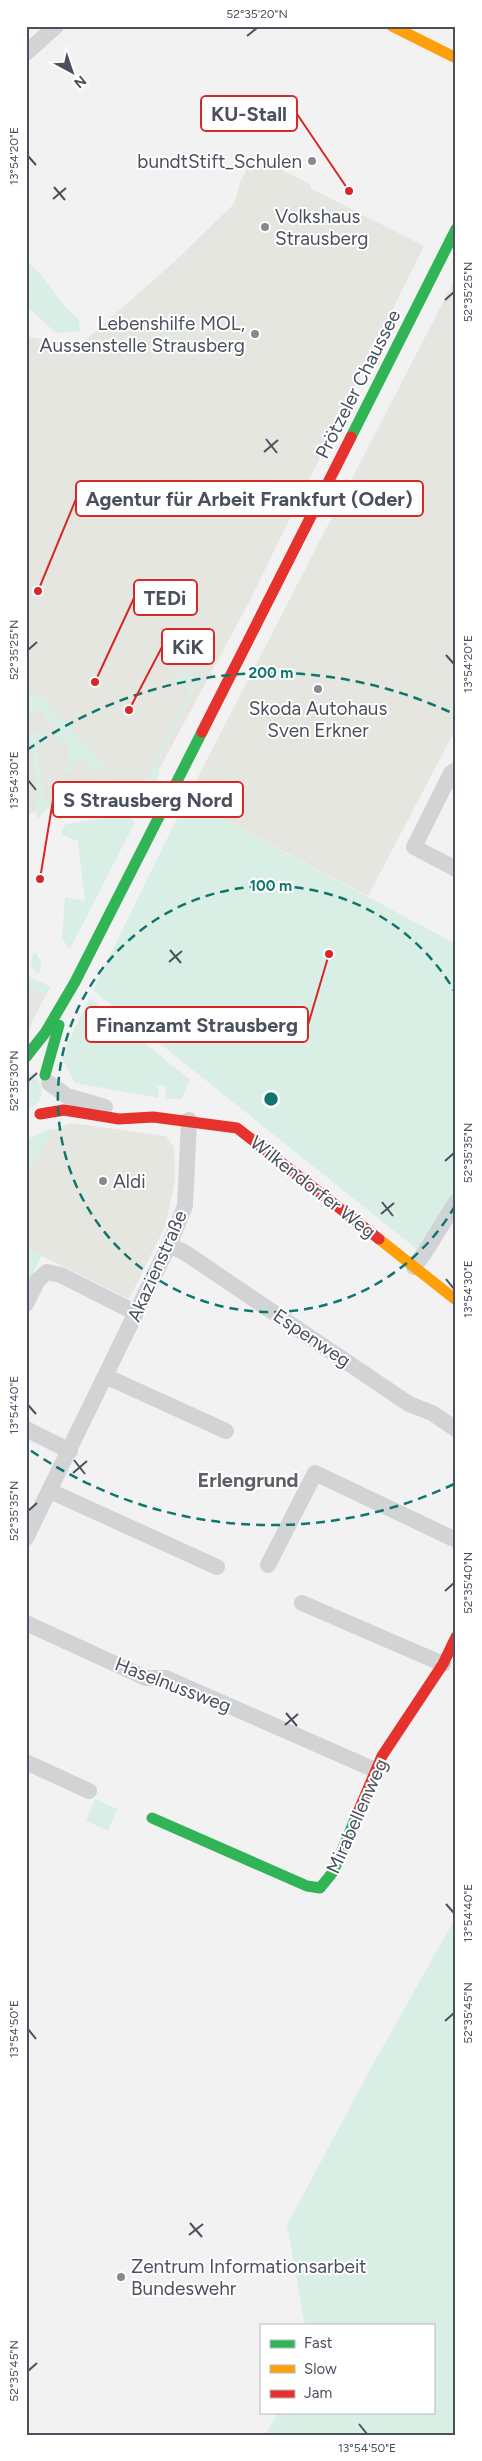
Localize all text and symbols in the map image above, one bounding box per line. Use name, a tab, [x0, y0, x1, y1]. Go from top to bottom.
text: 52°35'20"N	[226, 7, 288, 21]
north arrow	[48, 48, 98, 98]
text: N	[70, 72, 90, 92]
callout: KU-Stall	[201, 96, 297, 131]
text: KU-Stall	[211, 102, 287, 126]
text: 13°54'20"E	[7, 127, 21, 185]
place label: bundtStift_Schulen	[137, 150, 302, 173]
marker: bundtStift_Schulen	[306, 155, 318, 167]
place label: Volkshaus Strausberg	[275, 205, 369, 250]
marker: Volkshaus Strausberg	[259, 221, 271, 233]
text: 52°35'25"N	[461, 262, 475, 322]
street label: Prötzeler Chaussee	[311, 306, 405, 462]
place label: Lebenshilfe MOL, Aussenstelle Strausberg	[40, 312, 245, 357]
marker: Lebenshilfe MOL, Aussenstelle Strausberg	[249, 328, 261, 340]
callout: Agentur für Arbeit Frankfurt (Oder)	[76, 481, 423, 516]
text: Agentur für Arbeit Frankfurt (Oder)	[85, 487, 413, 511]
callout: TEDi	[134, 580, 197, 615]
text: TEDi	[144, 586, 186, 610]
text: 52°35'25"N	[7, 620, 21, 680]
callout: KiK	[162, 629, 214, 664]
text: KiK	[172, 635, 205, 659]
text: 13°54'20"E	[461, 635, 475, 693]
text: 200 m	[249, 664, 293, 682]
marker: Skoda Autohaus Sven Erkner	[312, 683, 324, 695]
place label: Skoda Autohaus Sven Erkner	[249, 697, 387, 742]
text: 13°54'30"E	[7, 751, 21, 809]
callout: S Strausberg Nord	[53, 782, 243, 817]
text: S Strausberg Nord	[63, 788, 233, 812]
text: 100 m	[250, 877, 292, 895]
callout: Finanzamt Strausberg	[86, 1007, 308, 1042]
text: Finanzamt Strausberg	[96, 1013, 298, 1037]
text: 52°35'30"N	[7, 1050, 21, 1112]
centre of rings	[262, 1090, 280, 1108]
text: 52°35'35"N	[461, 1123, 475, 1183]
street label: Wilkendorfer Weg	[246, 1131, 380, 1243]
place label: Aldi	[113, 1170, 146, 1193]
marker: Aldi	[97, 1175, 109, 1187]
street label: Akazienstraße	[122, 1207, 192, 1325]
text: 13°54'30"E	[461, 1260, 475, 1318]
street label: Espenweg	[269, 1304, 355, 1372]
text: 13°54'40"E	[7, 1376, 21, 1434]
district label: Erlengrund	[198, 1468, 298, 1492]
text: 52°35'35"N	[7, 1481, 21, 1541]
text: 52°35'40"N	[461, 1552, 475, 1614]
street label: Haselnussweg	[112, 1652, 234, 1718]
street label: Mirabellenweg	[321, 1755, 393, 1877]
text: 13°54'40"E	[461, 1884, 475, 1942]
text: 52°35'45"N	[461, 1982, 475, 2044]
text: 13°54'50"E	[7, 2000, 21, 2058]
place label: Zentrum Informationsarbeit Bundeswehr	[131, 2255, 367, 2300]
marker: Zentrum Informationsarbeit Bundeswehr	[115, 2271, 127, 2283]
legend	[260, 2324, 434, 2414]
text: Fast	[304, 2334, 333, 2352]
text: 52°35'45"N	[7, 2340, 21, 2402]
text: Slow	[304, 2360, 337, 2378]
text: Jam	[304, 2384, 332, 2402]
text: 13°54'50"E	[338, 2441, 396, 2455]

